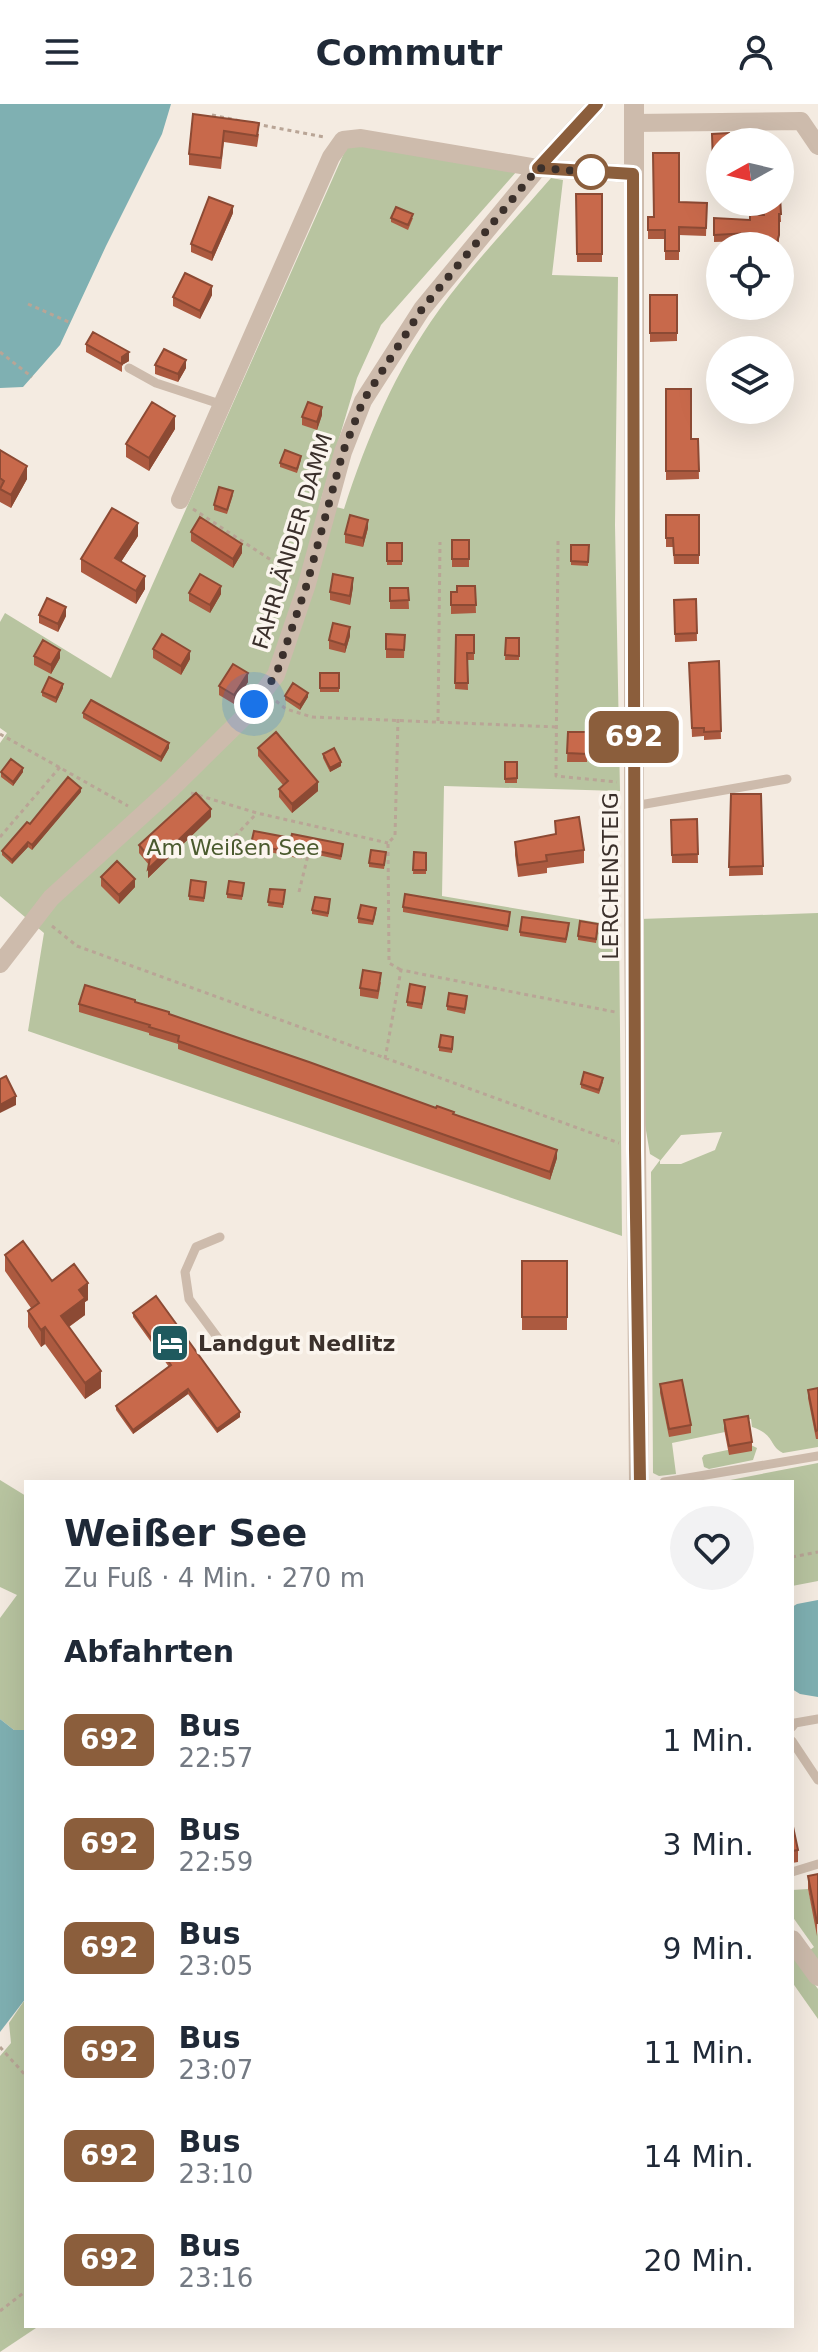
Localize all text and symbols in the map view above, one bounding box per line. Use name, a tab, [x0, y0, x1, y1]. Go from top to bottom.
icon: menu	[40, 30, 84, 74]
icon: person	[734, 30, 778, 74]
text: Commutr	[316, 32, 502, 73]
north arrow	[706, 128, 794, 216]
map controls	[706, 128, 794, 424]
unlabelled marker	[574, 155, 608, 189]
button: locate	[706, 232, 794, 320]
button: layers	[706, 336, 794, 424]
street label: FAHRLÄNDER DAMM	[248, 430, 337, 652]
your location	[234, 684, 274, 724]
line badge: 692	[588, 711, 680, 763]
text: 692	[605, 720, 663, 753]
street label: LERCHENSTEIG	[598, 792, 623, 960]
park label: Am Weißen See	[147, 835, 319, 860]
hotel icon: Landgut Nedlitz	[149, 1322, 191, 1364]
place label: Landgut Nedlitz	[198, 1331, 395, 1356]
button: heart	[670, 1506, 754, 1590]
text: Weißer See	[64, 1511, 307, 1555]
text: Zu Fuß · 4 Min. · 270 m	[64, 1563, 365, 1593]
text: Abfahrten	[64, 1634, 234, 1669]
text: Bus	[178, 1708, 241, 1743]
text: 692	[80, 1723, 138, 1756]
text: 1 Min.	[663, 1723, 754, 1758]
text: 22:57	[178, 1743, 253, 1773]
text: Bus	[178, 1812, 241, 1847]
text: 692	[80, 1827, 138, 1860]
text: 3 Min.	[663, 1827, 754, 1862]
text: 22:59	[178, 1847, 253, 1877]
text: Bus	[178, 1916, 241, 1951]
text: 692	[80, 1931, 138, 1964]
text: 9 Min.	[663, 1931, 754, 1966]
text: 23:05	[178, 1951, 253, 1981]
text: Bus	[178, 2020, 241, 2055]
text: 692	[80, 2035, 138, 2068]
text: 11 Min.	[644, 2035, 754, 2070]
text: 23:07	[178, 2055, 253, 2085]
text: Bus	[178, 2124, 241, 2159]
text: 692	[80, 2139, 138, 2172]
text: 14 Min.	[644, 2139, 754, 2174]
text: 23:10	[178, 2159, 253, 2189]
text: Bus	[178, 2228, 241, 2263]
text: 692	[80, 2243, 138, 2276]
text: 20 Min.	[644, 2243, 754, 2278]
text: 23:16	[178, 2263, 253, 2293]

